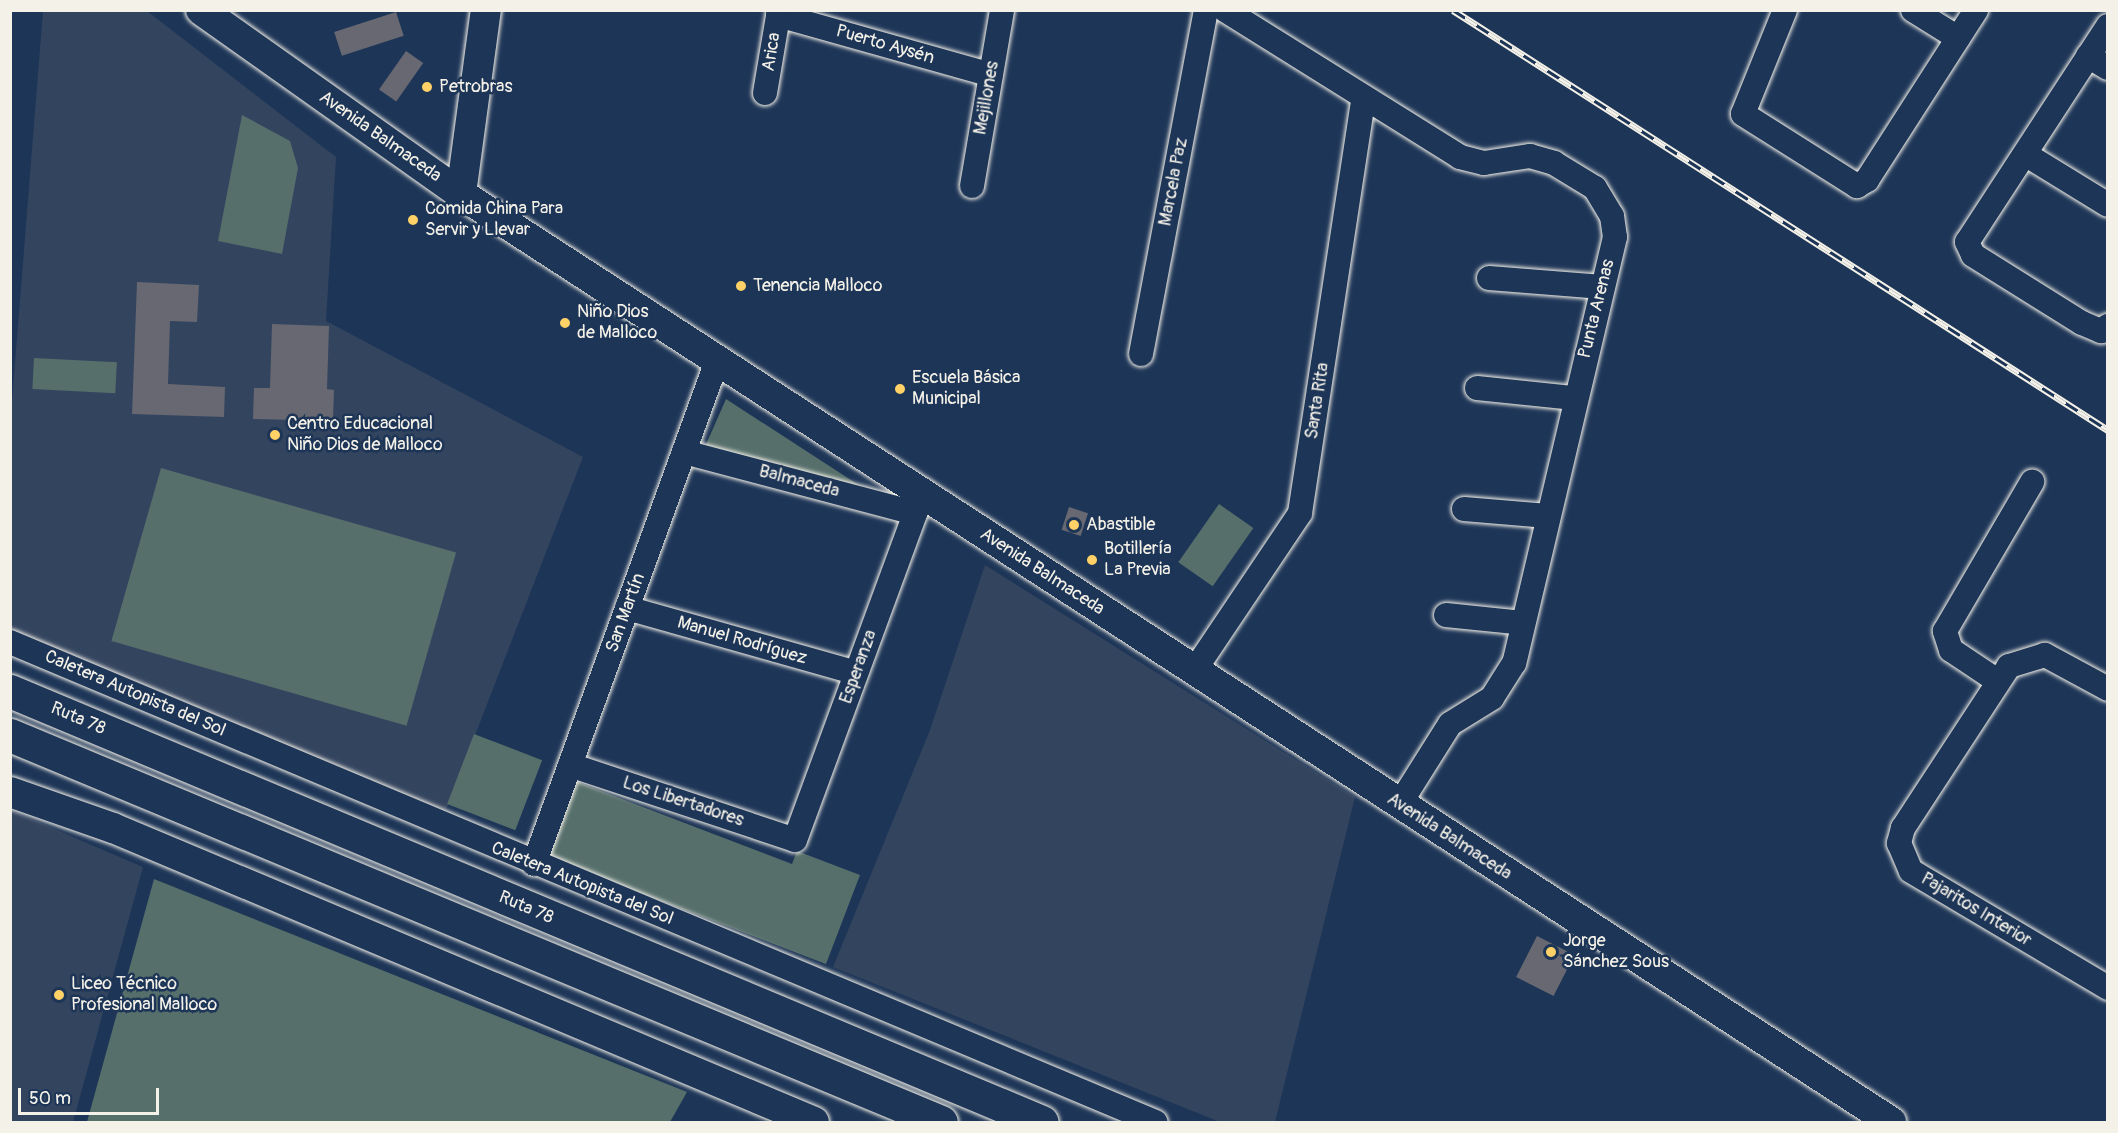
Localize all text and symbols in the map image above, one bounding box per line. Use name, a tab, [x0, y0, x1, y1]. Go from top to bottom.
street label: Puerto Aysén	[833, 21, 937, 69]
street label: Arica	[758, 31, 786, 73]
street label: Mejillones	[970, 60, 1004, 136]
place label: Petrobras	[439, 76, 512, 98]
marker: Petrobras	[420, 80, 434, 94]
street label: Avenida Balmaceda	[315, 87, 445, 187]
street label: Marcela Paz	[1155, 136, 1193, 228]
place label: Comida China Para Servir y Llevar	[425, 199, 563, 242]
marker: Comida China Para Servir y Llevar	[406, 213, 420, 227]
street label: Punta Arenas	[1574, 257, 1620, 361]
place label: Tenencia Malloco	[753, 275, 882, 297]
marker: Tenencia Malloco	[734, 279, 748, 293]
place label: Niño Dios de Malloco	[577, 302, 657, 344]
marker: Niño Dios de Malloco	[558, 316, 572, 330]
street label: Santa Rita	[1301, 361, 1335, 441]
place label: Escuela Básica Municipal	[912, 368, 1020, 410]
marker: Escuela Básica Municipal	[893, 382, 907, 396]
place label: Centro Educacional Niño Dios de Malloco	[287, 414, 443, 456]
marker: Centro Educacional Niño Dios de Malloco	[268, 428, 282, 442]
street label: Balmaceda	[756, 461, 842, 503]
place label: Abastible	[1086, 514, 1155, 536]
marker: Abastible	[1067, 518, 1081, 532]
street label: Avenida Balmaceda	[976, 524, 1108, 620]
place label: Botillería La Previa	[1104, 539, 1172, 582]
marker: Botillería La Previa	[1085, 553, 1099, 567]
street label: San Martín	[602, 570, 650, 656]
street label: Manuel Rodríguez	[675, 612, 809, 670]
street label: Esperanza	[836, 627, 882, 707]
street label: Caletera Autopista del Sol	[41, 646, 229, 742]
street label: Ruta 78	[47, 698, 109, 740]
street label: Los Libertadores	[620, 772, 746, 832]
street label: Avenida Balmaceda	[1383, 789, 1515, 885]
street label: Caletera Autopista del Sol	[488, 838, 676, 930]
street label: Pajaritos Interior	[1917, 868, 2035, 952]
street label: Ruta 78	[495, 887, 557, 929]
place label: Jorge Sánchez Sous	[1563, 931, 1669, 974]
marker: Jorge Sánchez Sous	[1544, 945, 1558, 959]
place label: Liceo Técnico Profesional Malloco	[71, 974, 217, 1016]
marker: Liceo Técnico Profesional Malloco	[52, 988, 66, 1002]
scale bar	[21, 1076, 162, 1114]
text: 50 m	[29, 1087, 71, 1110]

